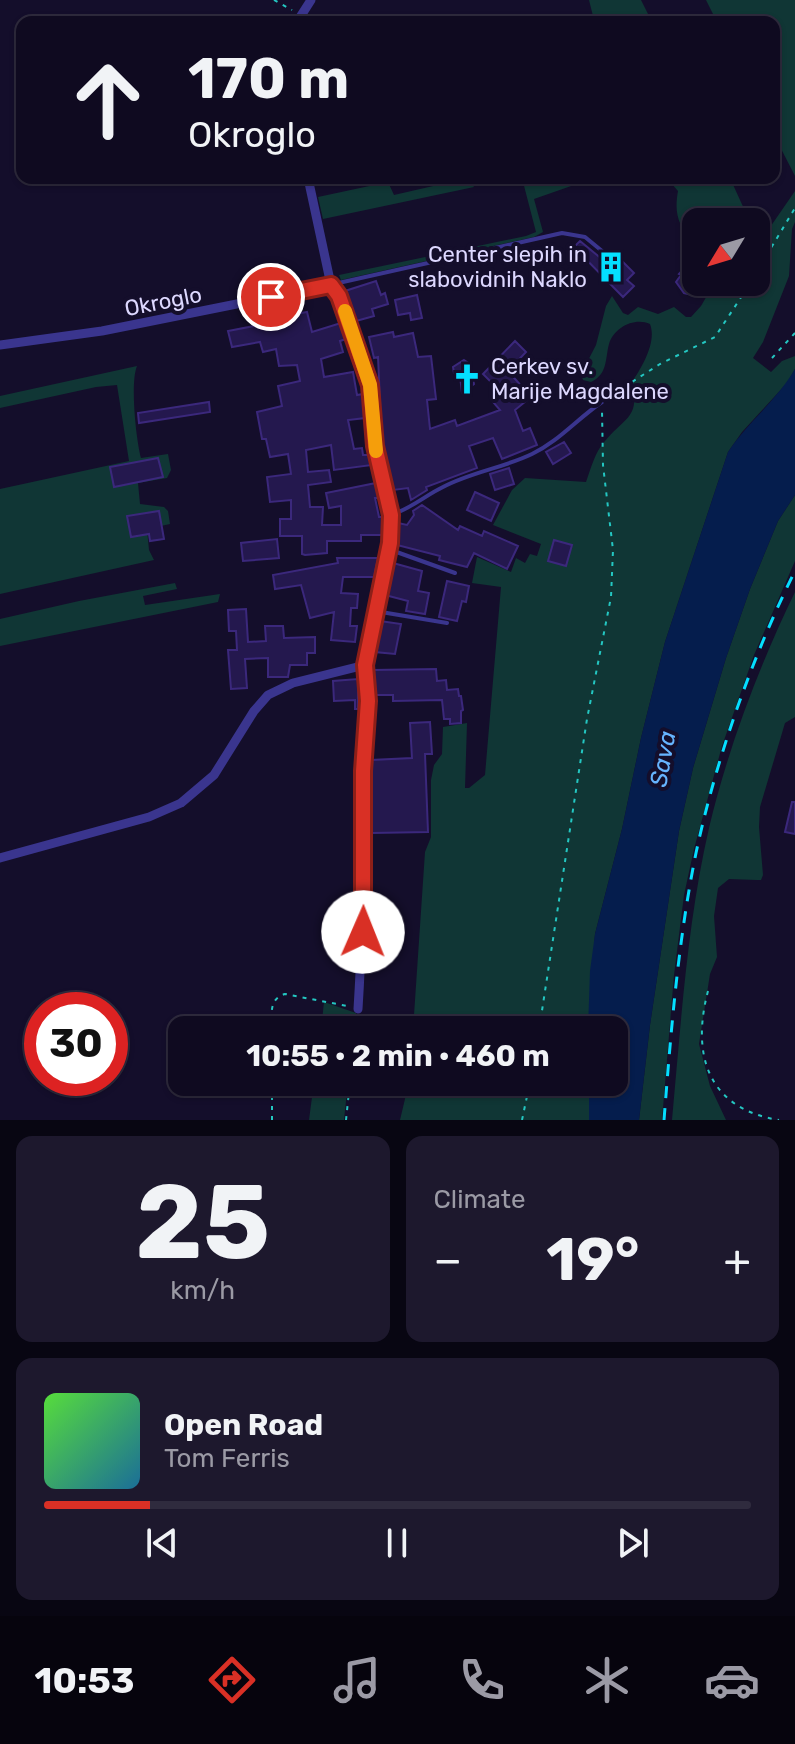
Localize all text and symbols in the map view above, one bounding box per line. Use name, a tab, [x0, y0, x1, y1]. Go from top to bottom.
text: 170 m	[188, 46, 349, 112]
icon: ahead	[56, 48, 160, 152]
text: Okroglo	[188, 113, 316, 156]
north arrow	[682, 208, 770, 296]
map controls	[682, 208, 770, 296]
place label: Center slepih in slabovidnih Naklo	[408, 241, 587, 293]
building icon: Center slepih in slabovidnih Naklo	[594, 250, 628, 284]
pin	[237, 263, 305, 331]
icon: arrive	[249, 275, 293, 319]
street label: Okroglo	[122, 281, 204, 322]
place label: Cerkev sv. Marije Magdalene	[491, 353, 669, 405]
church icon: Cerkev sv. Marije Magdalene	[450, 362, 484, 396]
water label: Sava	[644, 729, 682, 789]
position arrow	[321, 890, 405, 974]
speed limit sign: 30	[24, 992, 128, 1096]
text: 10:55 · 2 min · 460 m	[246, 1038, 550, 1074]
text: 25	[135, 1161, 270, 1284]
text: Climate	[434, 1184, 526, 1215]
text: 19°	[546, 1224, 639, 1295]
text: −	[434, 1234, 462, 1286]
text: +	[724, 1234, 751, 1286]
text: km/h	[170, 1275, 235, 1306]
text: Open Road	[164, 1407, 323, 1443]
text: Tom Ferris	[164, 1443, 290, 1474]
icon: previous	[140, 1521, 184, 1565]
icon: pause	[375, 1521, 419, 1565]
icon: next	[611, 1521, 655, 1565]
icon: directions	[204, 1652, 260, 1708]
icon: music	[329, 1652, 385, 1708]
icon: phone	[454, 1652, 510, 1708]
icon: climate	[579, 1652, 635, 1708]
icon: car	[704, 1652, 760, 1708]
text: 10:53	[35, 1659, 134, 1702]

